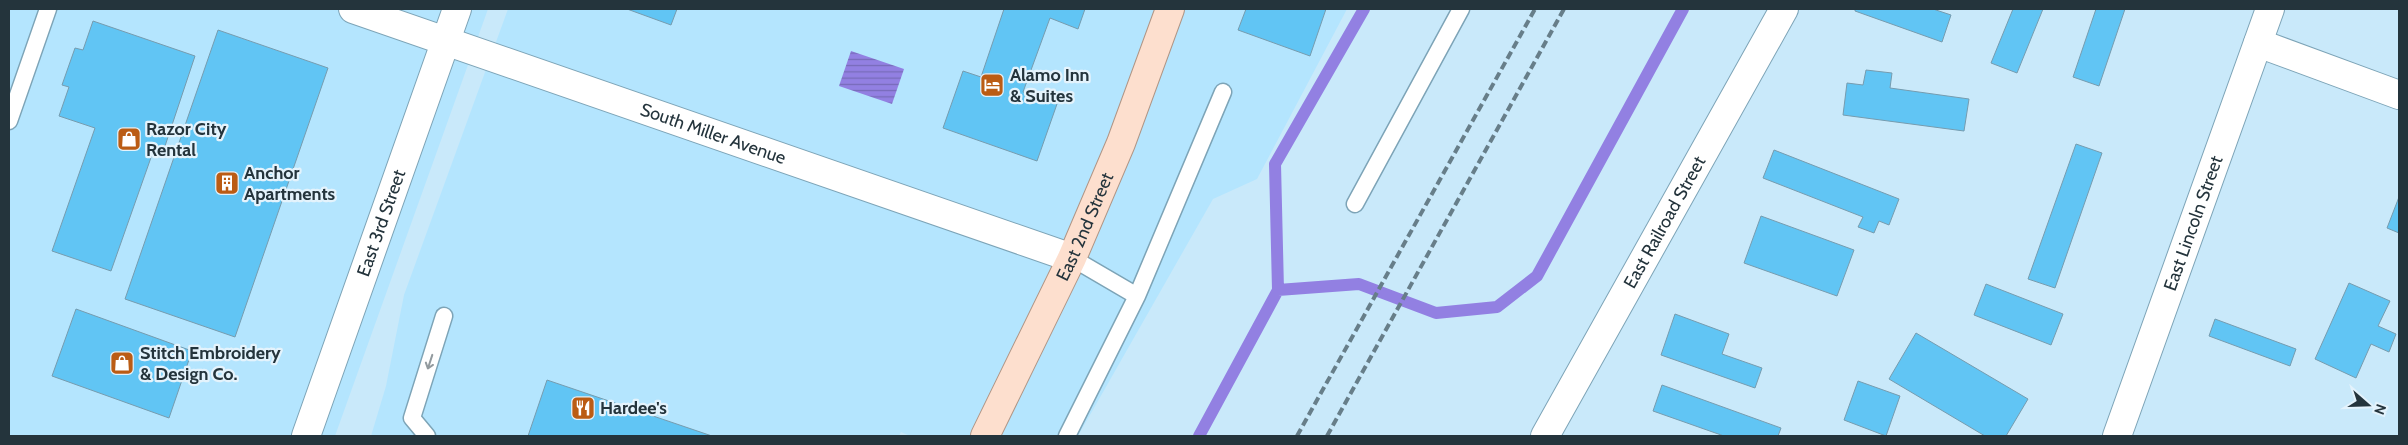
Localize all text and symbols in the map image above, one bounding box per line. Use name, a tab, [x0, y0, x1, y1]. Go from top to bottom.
place label: Alamo Inn & Suites	[1010, 64, 1090, 107]
hotel icon: Alamo Inn & Suites	[979, 72, 1005, 98]
street label: South Miller Avenue	[637, 98, 789, 169]
place label: Razor City Rental	[146, 118, 227, 161]
shop icon: Razor City Rental	[116, 126, 142, 152]
street label: East Railroad Street	[1619, 152, 1710, 292]
street label: East Lincoln Street	[2159, 153, 2228, 294]
place label: Anchor Apartments	[244, 162, 336, 205]
street label: East 3rd Street	[352, 167, 410, 279]
street label: East 2nd Street	[1052, 169, 1118, 285]
building icon: Anchor Apartments	[214, 170, 240, 196]
place label: Stitch Embroidery & Design Co.	[140, 342, 281, 385]
shop icon: Stitch Embroidery & Design Co.	[109, 350, 135, 376]
one-way arrow	[424, 354, 434, 370]
north arrow	[2343, 380, 2393, 430]
restaurant icon: Hardee's	[570, 395, 596, 421]
place label: Hardee's	[600, 397, 667, 419]
text: N	[2370, 402, 2390, 417]

